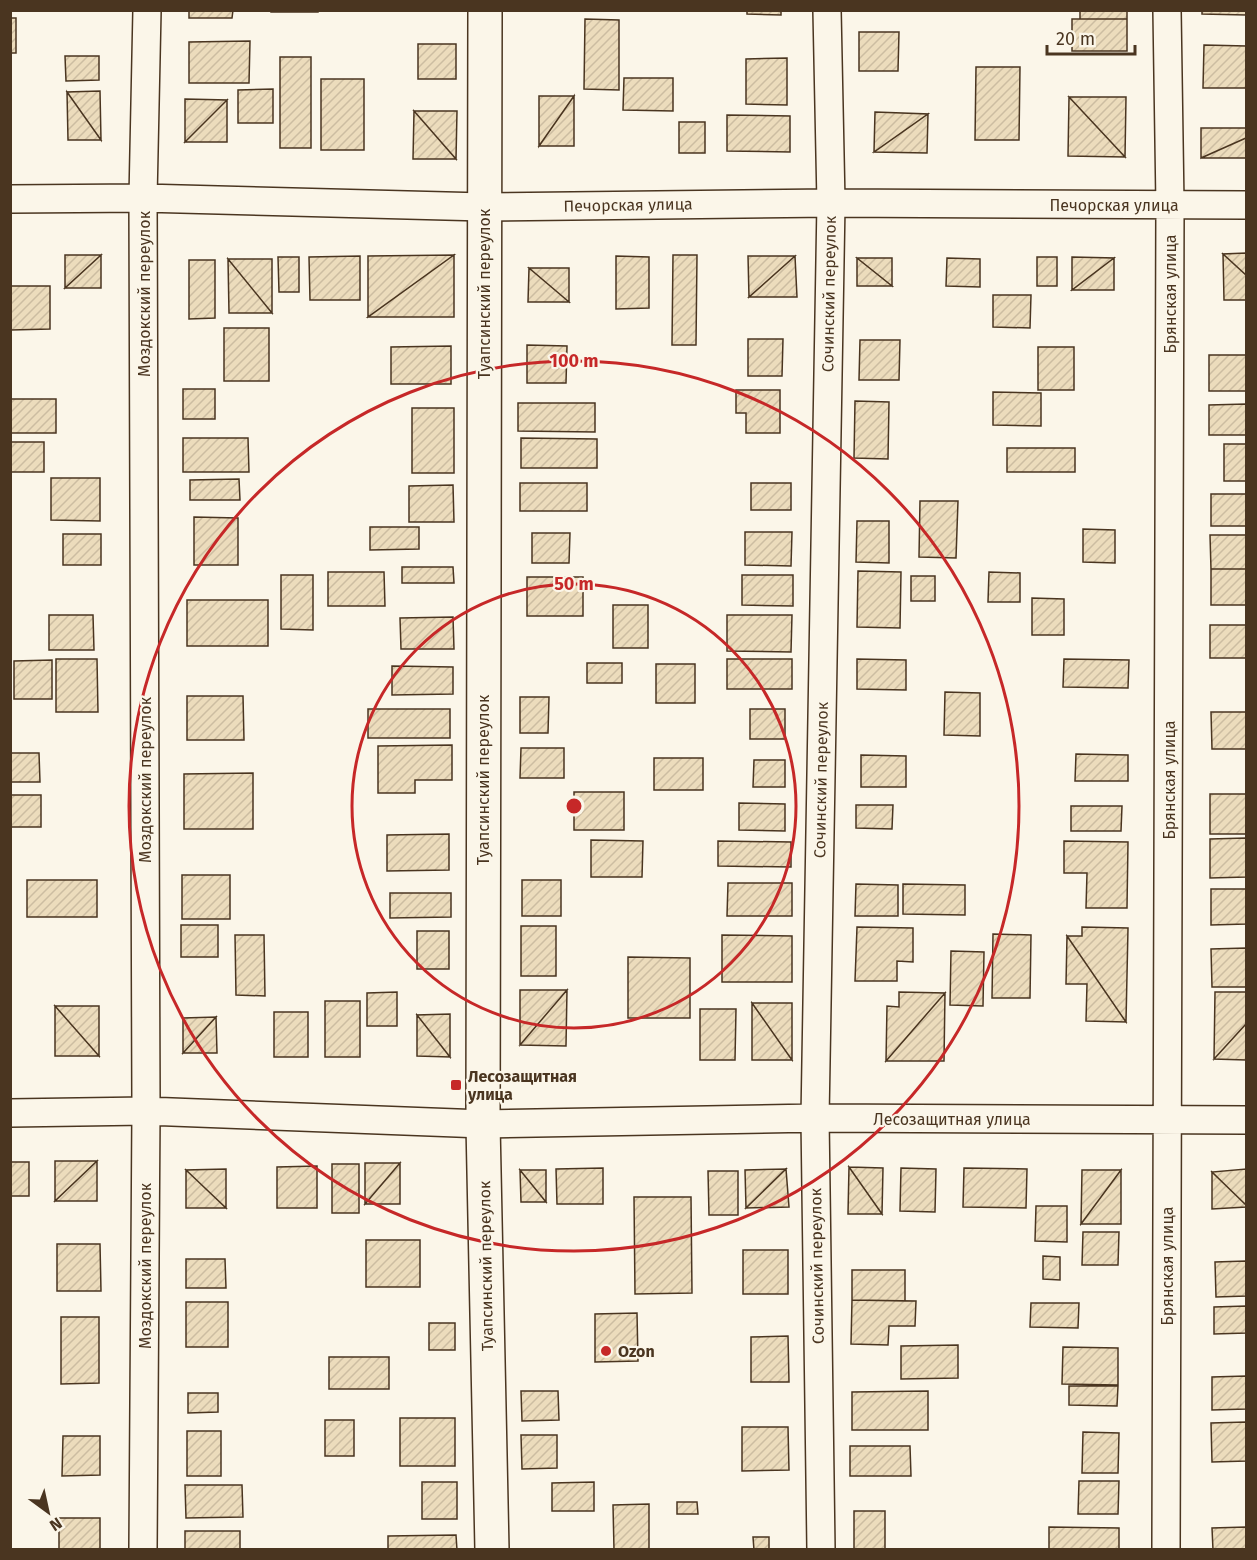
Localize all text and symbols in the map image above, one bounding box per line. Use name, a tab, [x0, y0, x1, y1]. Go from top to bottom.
scale bar	[1047, 18, 1136, 56]
text: 20 m	[1056, 28, 1095, 50]
street label: Печорская улица	[563, 194, 693, 216]
street label: Печорская улица	[1049, 196, 1179, 215]
street label: Туапсинский переулок	[475, 208, 494, 379]
street label: Моздокский переулок	[135, 210, 154, 377]
street label: Сочинский переулок	[818, 215, 840, 372]
street label: Брянская улица	[1161, 235, 1180, 353]
text: 100 m	[550, 350, 598, 372]
text: 50 m	[554, 573, 594, 595]
street label: Туапсинский переулок	[474, 694, 493, 865]
street label: Моздокский переулок	[136, 696, 155, 863]
street label: Сочинский переулок	[810, 701, 832, 858]
street label: Брянская улица	[1160, 721, 1179, 839]
centre of rings	[564, 796, 584, 816]
place label: Лесозащитная улица	[467, 1067, 577, 1104]
marker: Лесозащитная улица	[449, 1078, 463, 1092]
street label: Лесозащитная улица	[873, 1110, 1031, 1129]
street label: Туапсинский переулок	[475, 1180, 497, 1351]
street label: Моздокский переулок	[136, 1182, 155, 1349]
street label: Сочинский переулок	[806, 1187, 828, 1344]
street label: Брянская улица	[1158, 1207, 1177, 1325]
place label: Ozon	[618, 1342, 655, 1361]
marker: Ozon	[599, 1344, 613, 1358]
north arrow	[18, 1482, 78, 1542]
text: N	[46, 1513, 66, 1535]

